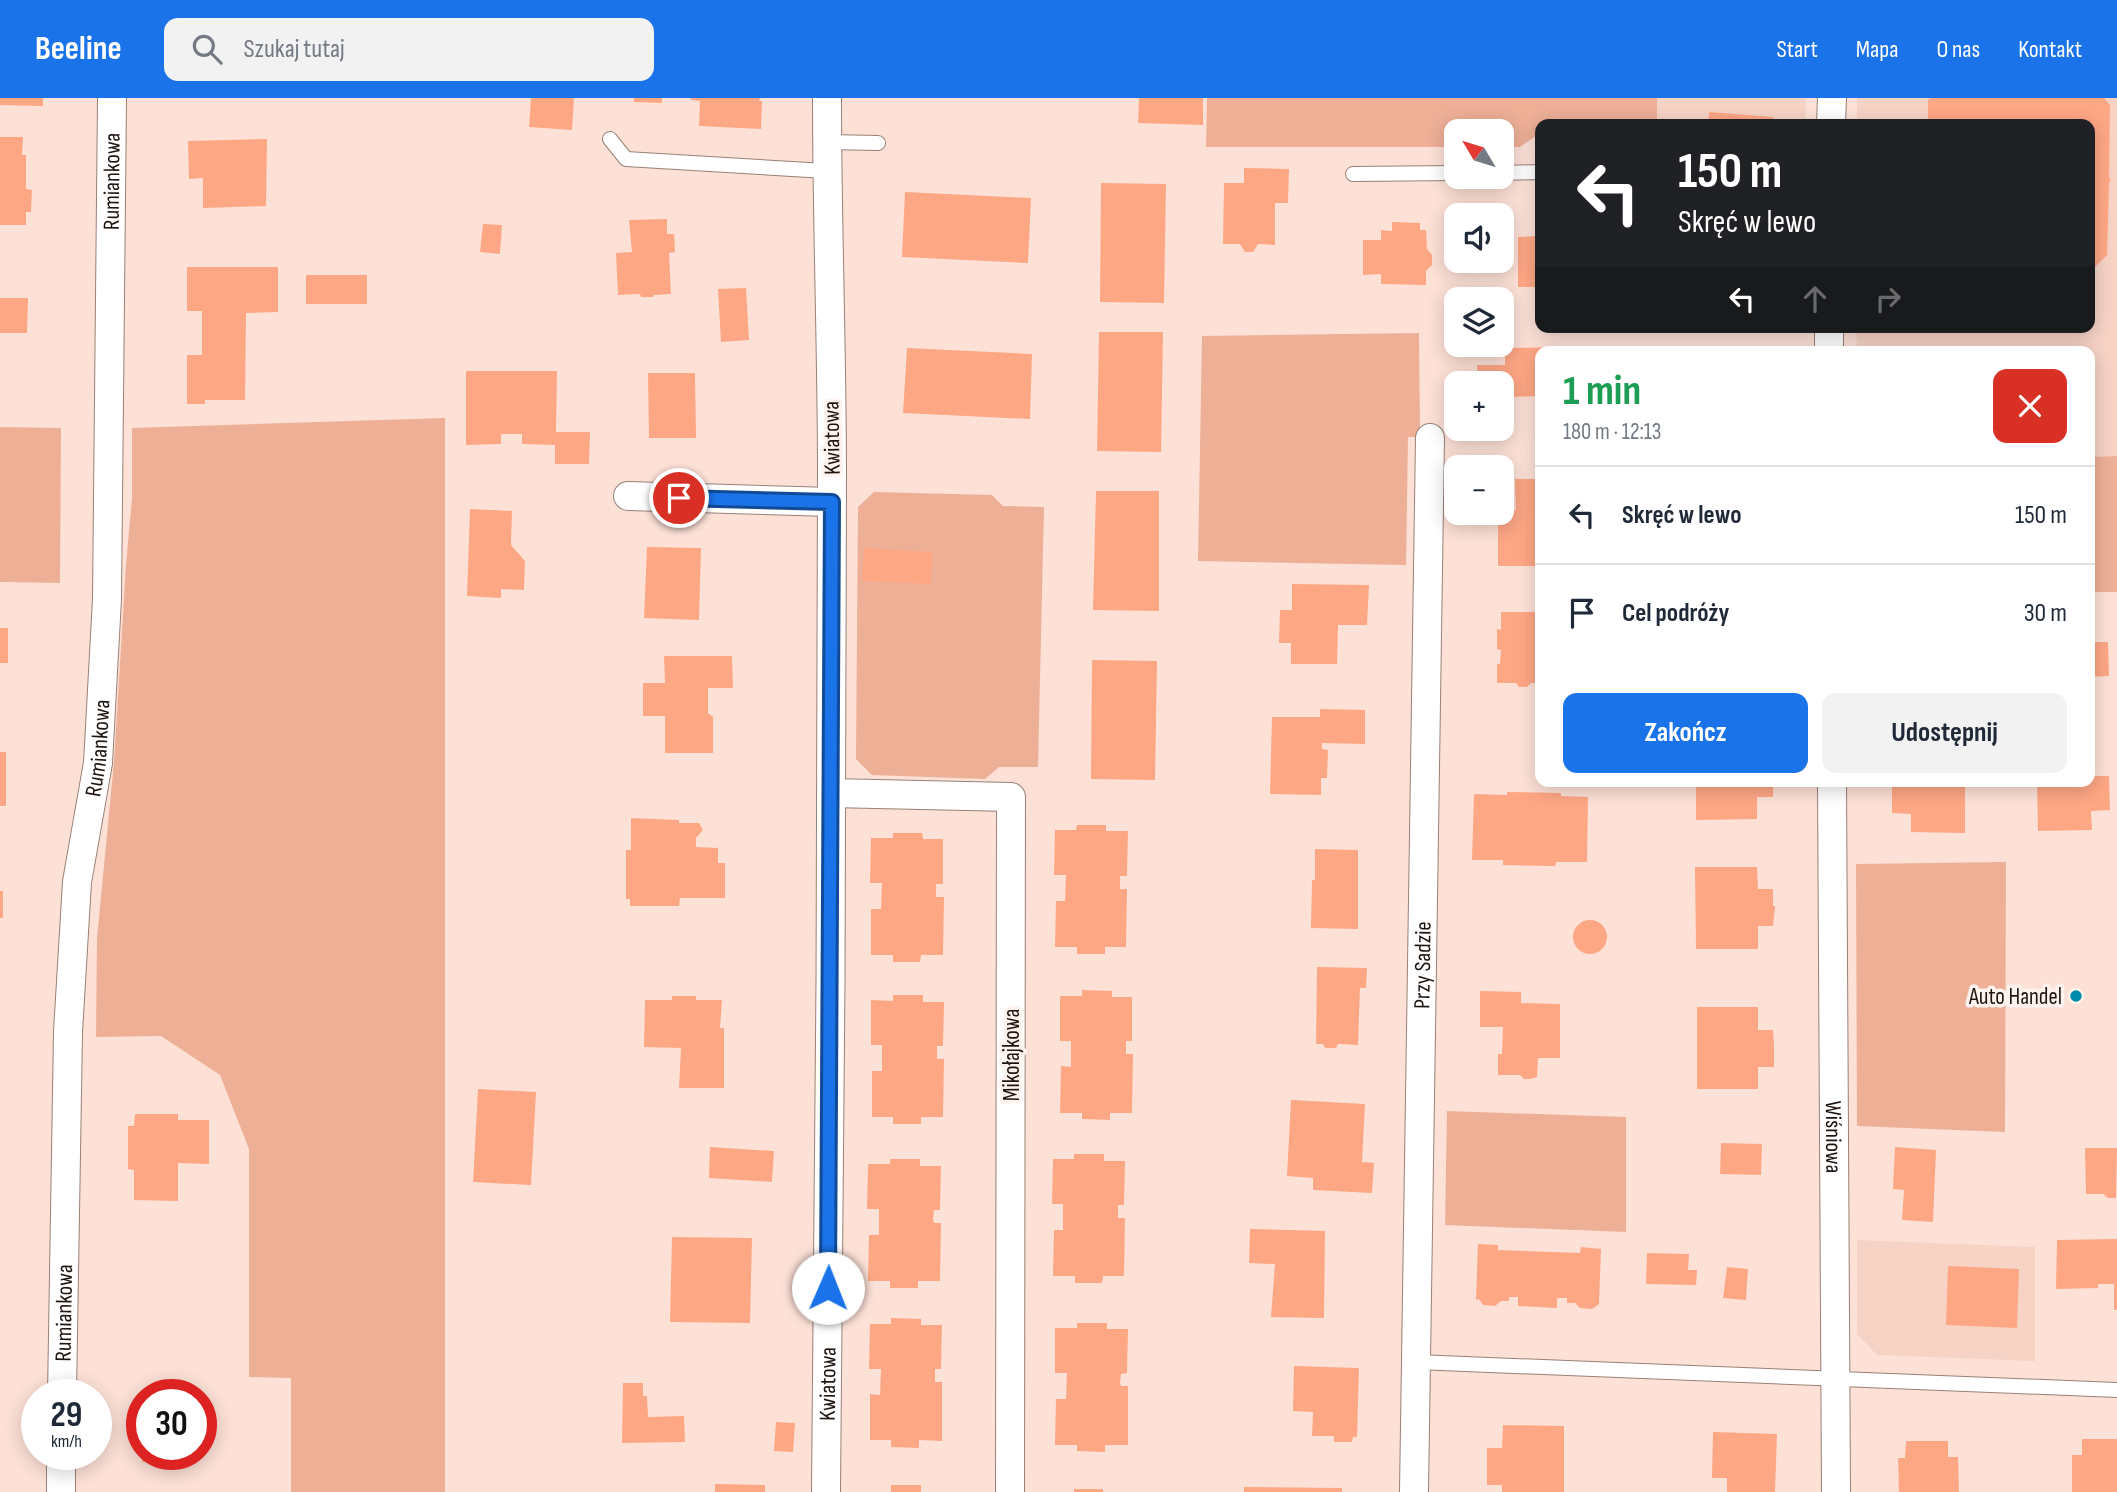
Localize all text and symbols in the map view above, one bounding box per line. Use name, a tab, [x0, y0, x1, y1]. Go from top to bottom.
search box	[164, 18, 654, 81]
text: Beeline	[35, 29, 122, 69]
icon: search	[188, 30, 226, 68]
text: Szukaj tutaj	[244, 34, 345, 65]
text: Start	[1777, 35, 1818, 64]
text: Mapa	[1856, 35, 1898, 64]
text: O nas	[1936, 35, 1980, 64]
text: Kontakt	[2018, 35, 2082, 64]
north arrow	[1444, 119, 1514, 189]
map controls	[1444, 119, 1514, 525]
street label: Rumiankowa	[98, 133, 127, 230]
text: 150 m	[1678, 143, 1782, 202]
icon: left	[1563, 147, 1654, 238]
button: sound	[1444, 203, 1514, 273]
text: Skręć w lewo	[1678, 203, 1816, 242]
icon: left	[1723, 280, 1761, 318]
icon: ahead	[1796, 280, 1834, 318]
icon: right	[1869, 280, 1907, 318]
button: layers	[1444, 287, 1514, 357]
text: 1 min	[1563, 366, 1641, 417]
button: close	[1993, 369, 2067, 443]
button: +	[1444, 371, 1514, 441]
street label: Kwiatowa	[817, 401, 847, 475]
text: 180 m · 12:13	[1563, 418, 1662, 446]
button: −	[1444, 455, 1514, 525]
pin	[649, 468, 709, 528]
icon: arrive	[660, 479, 698, 517]
icon: left	[1563, 496, 1601, 534]
text: Skręć w lewo	[1622, 500, 1742, 531]
text: 150 m	[2015, 500, 2067, 531]
icon: arrive	[1563, 594, 1601, 632]
text: Cel podróży	[1622, 598, 1729, 629]
text: 30 m	[2024, 598, 2067, 629]
button: Zakończ	[1563, 693, 1808, 773]
button: Udostępnij	[1822, 693, 2067, 773]
street label: Rumiankowa	[79, 699, 116, 799]
street label: Przy Sadzie	[1408, 921, 1438, 1009]
place label: Auto Handel	[1968, 983, 2062, 1011]
marker: Auto Handel	[2068, 988, 2084, 1004]
street label: Mikołajkowa	[998, 1009, 1026, 1101]
street label: Wiśniowa	[1819, 1101, 1847, 1173]
position arrow	[791, 1251, 865, 1325]
street label: Rumiankowa	[50, 1264, 79, 1362]
street label: Kwiatowa	[814, 1347, 843, 1421]
speed limit sign: 30	[126, 1379, 217, 1470]
text: 29	[51, 1394, 82, 1437]
text: km/h	[51, 1431, 82, 1452]

